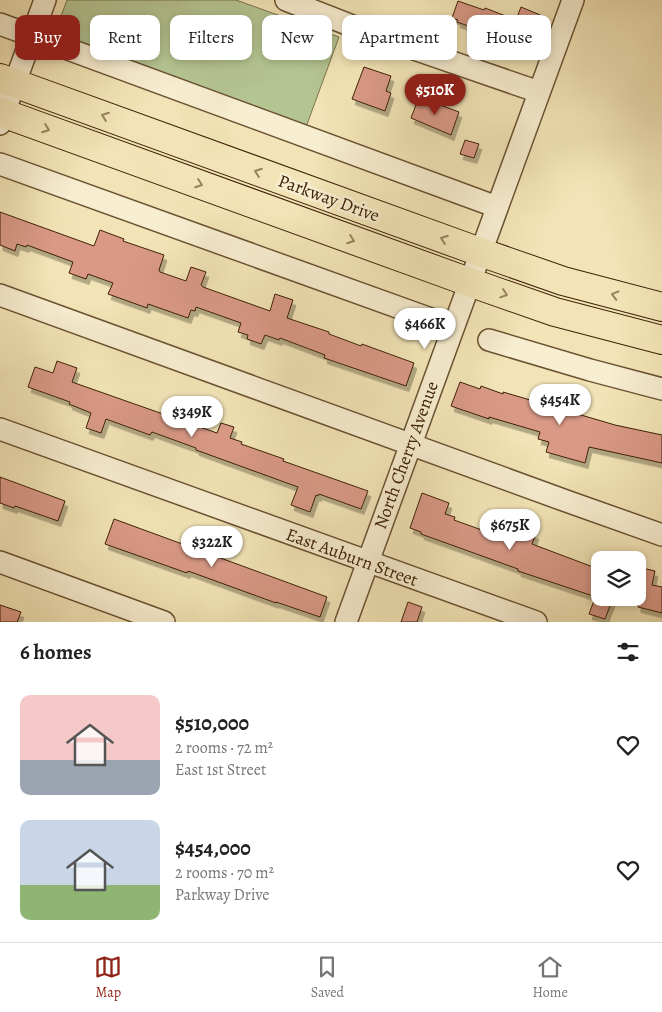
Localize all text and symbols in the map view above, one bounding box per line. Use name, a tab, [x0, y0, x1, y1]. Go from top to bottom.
chip: Buy	[15, 15, 80, 60]
chip: Rent	[90, 15, 160, 60]
chip: Filters	[170, 15, 252, 60]
chip: New	[262, 15, 332, 60]
chip: Apartment	[342, 15, 457, 60]
chip: House	[467, 15, 551, 60]
pin: $510K	[400, 74, 470, 116]
text: $510K	[416, 79, 454, 101]
one-way arrow	[101, 112, 110, 122]
one-way arrow	[41, 123, 50, 133]
one-way arrow	[254, 168, 263, 178]
street label: Parkway Drive	[275, 169, 383, 227]
one-way arrow	[194, 178, 202, 188]
one-way arrow	[347, 234, 355, 244]
one-way arrow	[440, 235, 448, 245]
one-way arrow	[500, 289, 508, 299]
one-way arrow	[611, 290, 619, 300]
pin: $466K	[390, 308, 460, 350]
text: $466K	[405, 313, 445, 335]
street label: North Cherry Avenue	[368, 378, 444, 532]
pin: $454K	[525, 384, 595, 426]
text: $454K	[540, 389, 580, 411]
pin: $349K	[157, 396, 227, 438]
text: $349K	[172, 401, 212, 423]
pin: $675K	[475, 508, 545, 551]
text: $675K	[490, 514, 530, 536]
street label: East Auburn Street	[283, 522, 421, 592]
pin: $322K	[177, 526, 247, 568]
text: $322K	[192, 531, 232, 553]
map controls	[591, 551, 646, 606]
button: layers	[591, 551, 646, 606]
text: 6 homes	[20, 638, 92, 666]
icon: filters	[614, 638, 642, 666]
text: $510,000	[175, 709, 249, 737]
icon: home	[60, 715, 120, 775]
icon: heart	[614, 731, 642, 759]
text: 2 rooms · 72 m²	[175, 737, 273, 759]
text: East 1st Street	[175, 759, 266, 781]
text: $454,000	[175, 834, 251, 862]
icon: home	[60, 840, 120, 900]
icon: heart	[614, 856, 642, 884]
text: 2 rooms · 70 m²	[175, 862, 274, 884]
text: Parkway Drive	[175, 884, 269, 906]
tab: Map	[94, 953, 122, 1002]
tab: Saved	[311, 953, 344, 1002]
tab: Home	[533, 953, 568, 1002]

